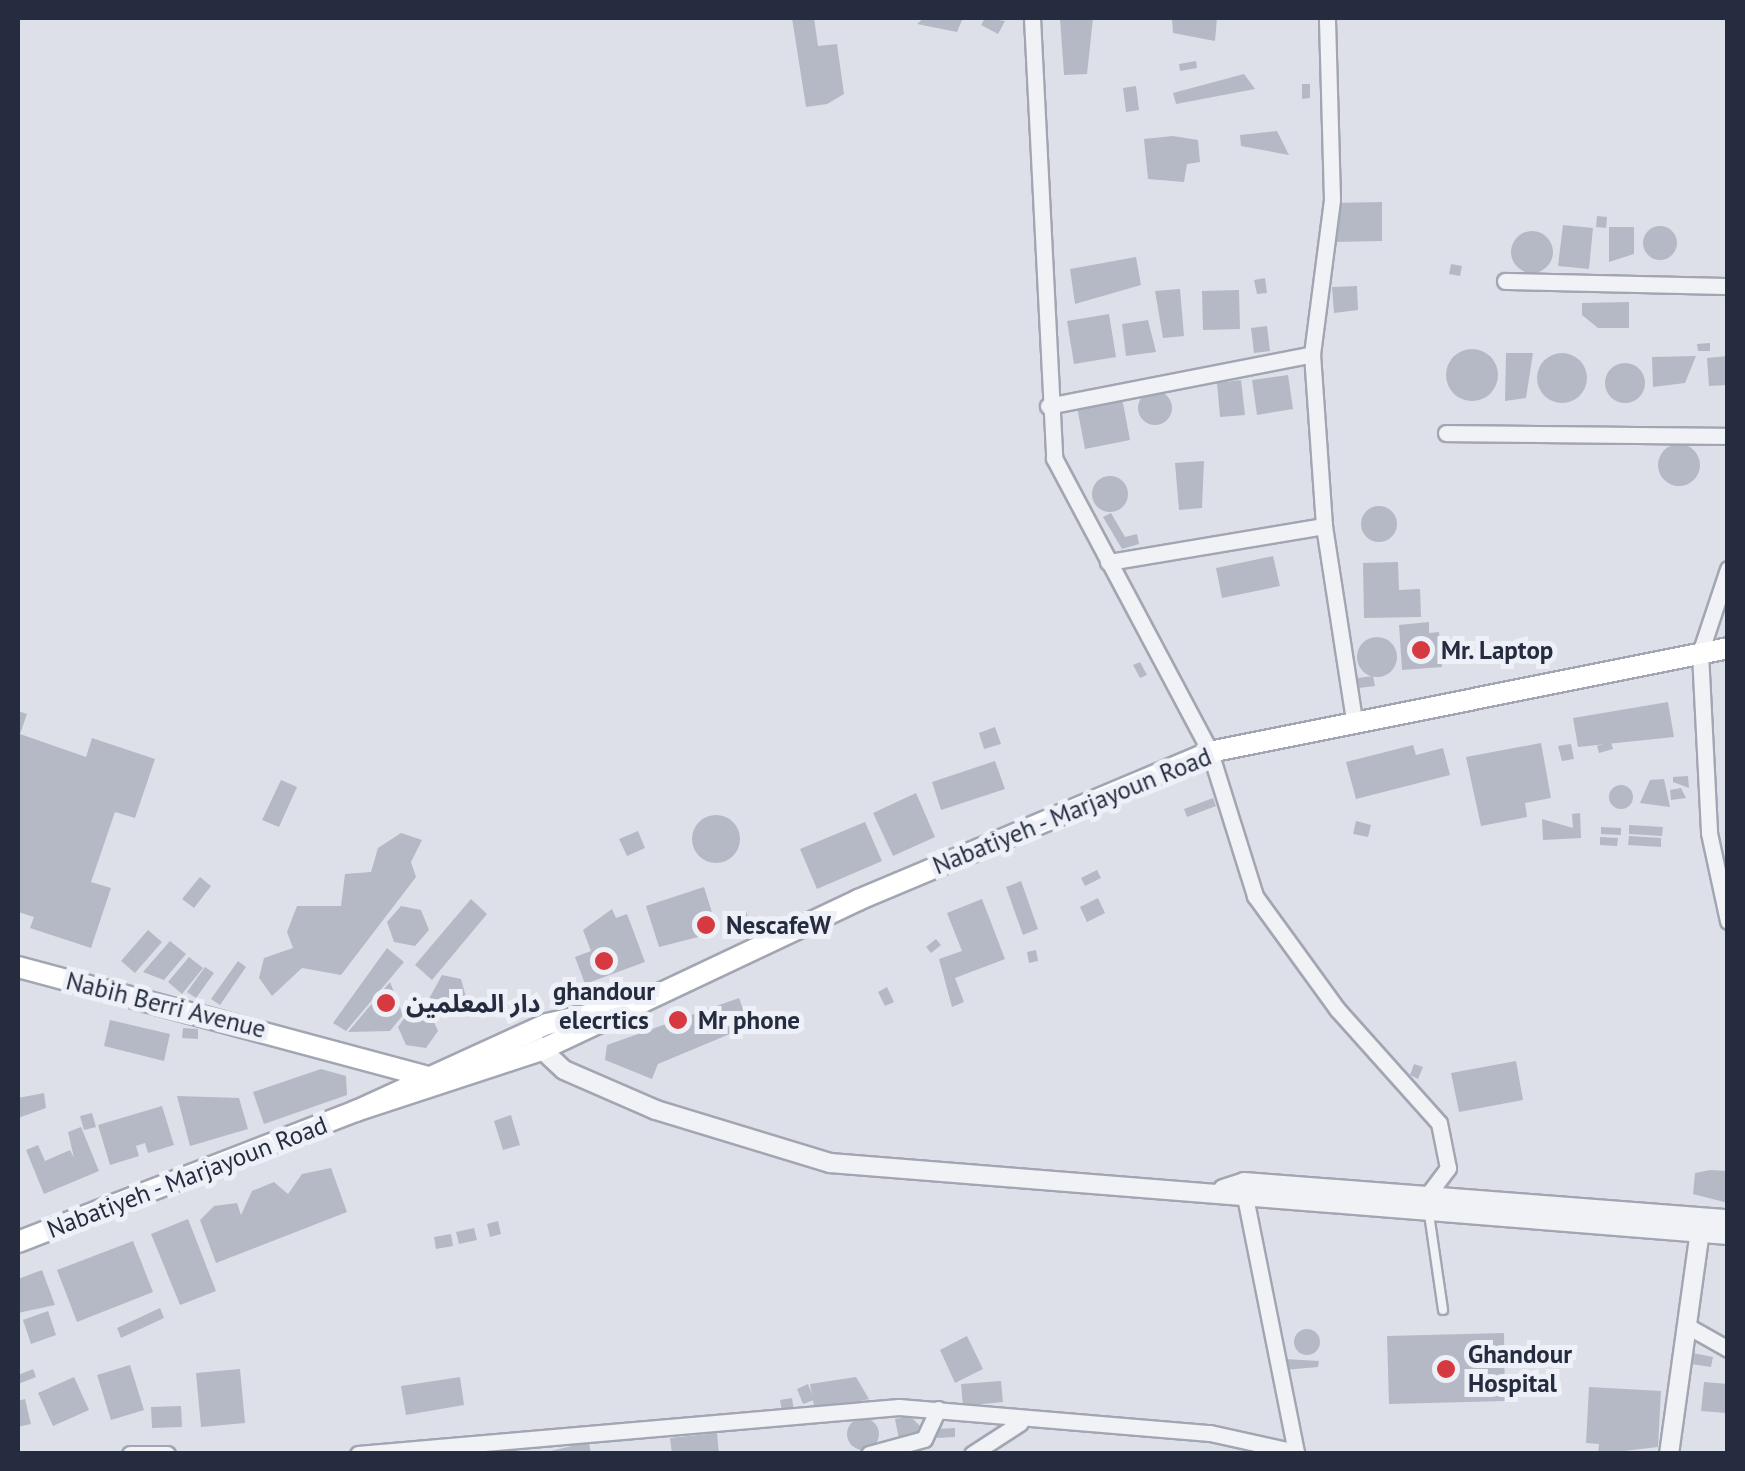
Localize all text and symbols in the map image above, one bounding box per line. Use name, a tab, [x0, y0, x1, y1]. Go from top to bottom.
place label: Mr. Laptop	[1441, 635, 1555, 665]
marker: Mr. Laptop	[1410, 639, 1432, 661]
street label: Nabatiyeh - Marjayoun Road	[927, 741, 1217, 881]
place label: NescafeW	[726, 910, 831, 940]
marker: NescafeW	[695, 914, 717, 936]
marker: ghandour elecrtics	[593, 950, 615, 972]
street label: Nabih Berri Avenue	[63, 966, 269, 1044]
place label: ghandour elecrtics	[553, 977, 655, 1036]
place label: دار المعلمين	[406, 988, 540, 1018]
marker: دار المعلمين	[375, 992, 397, 1014]
place label: Mr phone	[698, 1005, 800, 1035]
marker: Mr phone	[667, 1009, 689, 1031]
street label: Nabatiyeh - Marjayoun Road	[41, 1109, 333, 1245]
place label: Ghandour Hospital	[1468, 1340, 1572, 1399]
marker: Ghandour Hospital	[1433, 1356, 1459, 1382]

